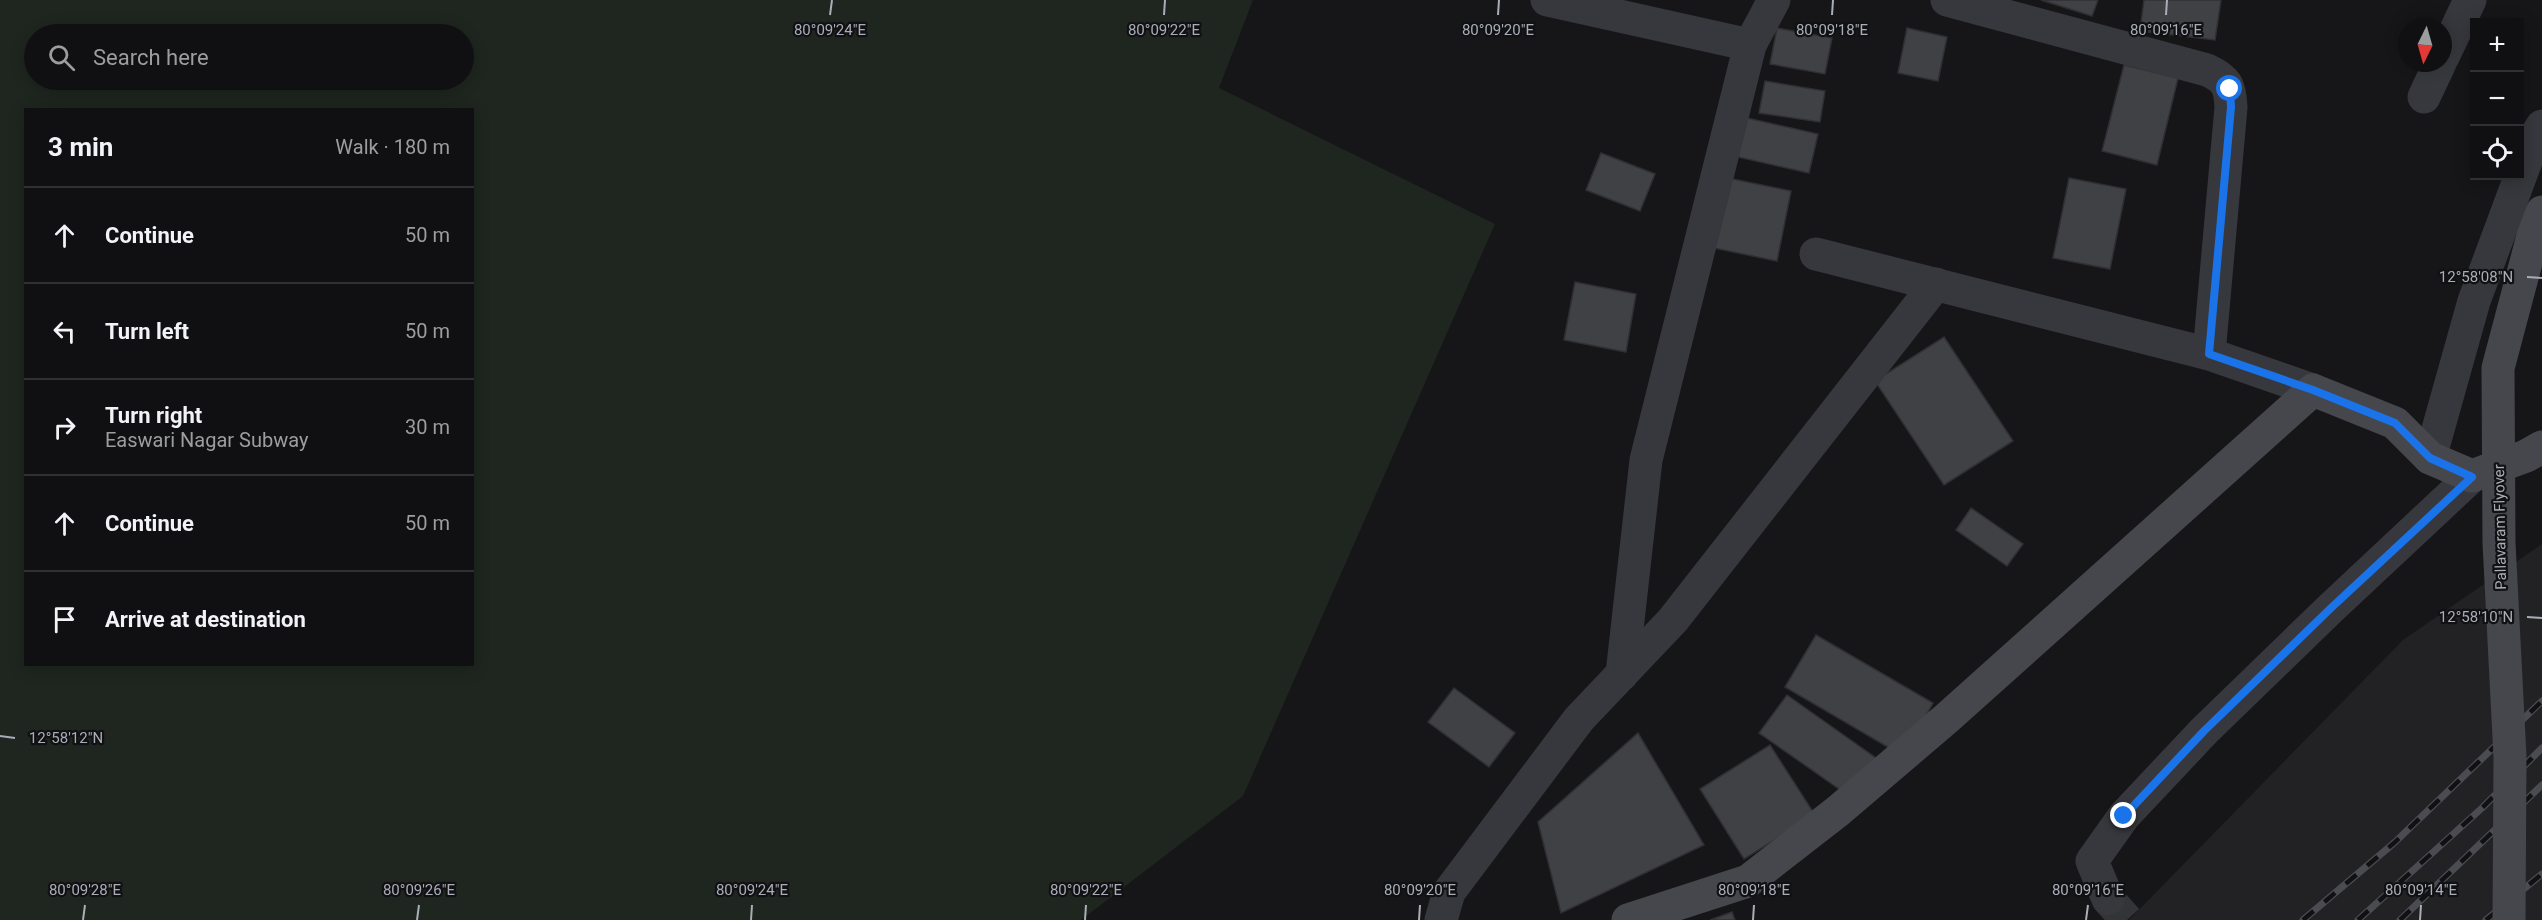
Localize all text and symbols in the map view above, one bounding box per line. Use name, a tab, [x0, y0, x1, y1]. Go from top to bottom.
north arrow	[2398, 18, 2452, 72]
map controls	[2470, 18, 2524, 180]
button: +	[2470, 18, 2524, 72]
text: 80°09'24"E	[794, 21, 867, 39]
text: 80°09'22"E	[1128, 21, 1201, 39]
text: 80°09'20"E	[1462, 21, 1535, 39]
text: 80°09'18"E	[1796, 21, 1869, 39]
text: 80°09'16"E	[2130, 21, 2203, 39]
search box	[24, 24, 474, 90]
icon: search	[45, 41, 78, 74]
text: Search here	[93, 45, 209, 70]
button: −	[2470, 72, 2524, 126]
route start	[2216, 75, 2242, 101]
button: locate	[2470, 126, 2524, 180]
text: 3 min	[48, 132, 113, 162]
text: Walk · 180 m	[335, 135, 450, 159]
icon: ahead	[48, 219, 81, 252]
text: Continue	[105, 223, 194, 248]
text: 50 m	[405, 223, 450, 247]
text: 12°58'08"N	[2439, 268, 2513, 286]
icon: left	[48, 315, 81, 348]
text: Turn left	[105, 319, 189, 344]
text: 50 m	[405, 319, 450, 343]
text: Turn right	[105, 403, 202, 428]
icon: right	[48, 411, 81, 444]
text: 30 m	[405, 415, 450, 439]
text: Easwari Nagar Subway	[105, 428, 308, 452]
street label: Pallavaram Flyover	[2490, 464, 2510, 590]
icon: ahead	[48, 507, 81, 540]
text: Continue	[105, 511, 194, 536]
text: 50 m	[405, 511, 450, 535]
icon: arrive	[48, 603, 81, 636]
text: Arrive at destination	[105, 607, 306, 632]
text: 12°58'10"N	[2439, 608, 2513, 626]
text: 12°58'12"N	[29, 729, 103, 747]
route end	[2110, 802, 2136, 828]
text: 80°09'28"E	[49, 881, 122, 899]
text: 80°09'26"E	[383, 881, 456, 899]
text: 80°09'24"E	[716, 881, 789, 899]
text: 80°09'22"E	[1050, 881, 1123, 899]
text: 80°09'20"E	[1384, 881, 1457, 899]
text: 80°09'18"E	[1718, 881, 1791, 899]
text: 80°09'16"E	[2052, 881, 2125, 899]
text: 80°09'14"E	[2385, 881, 2458, 899]

